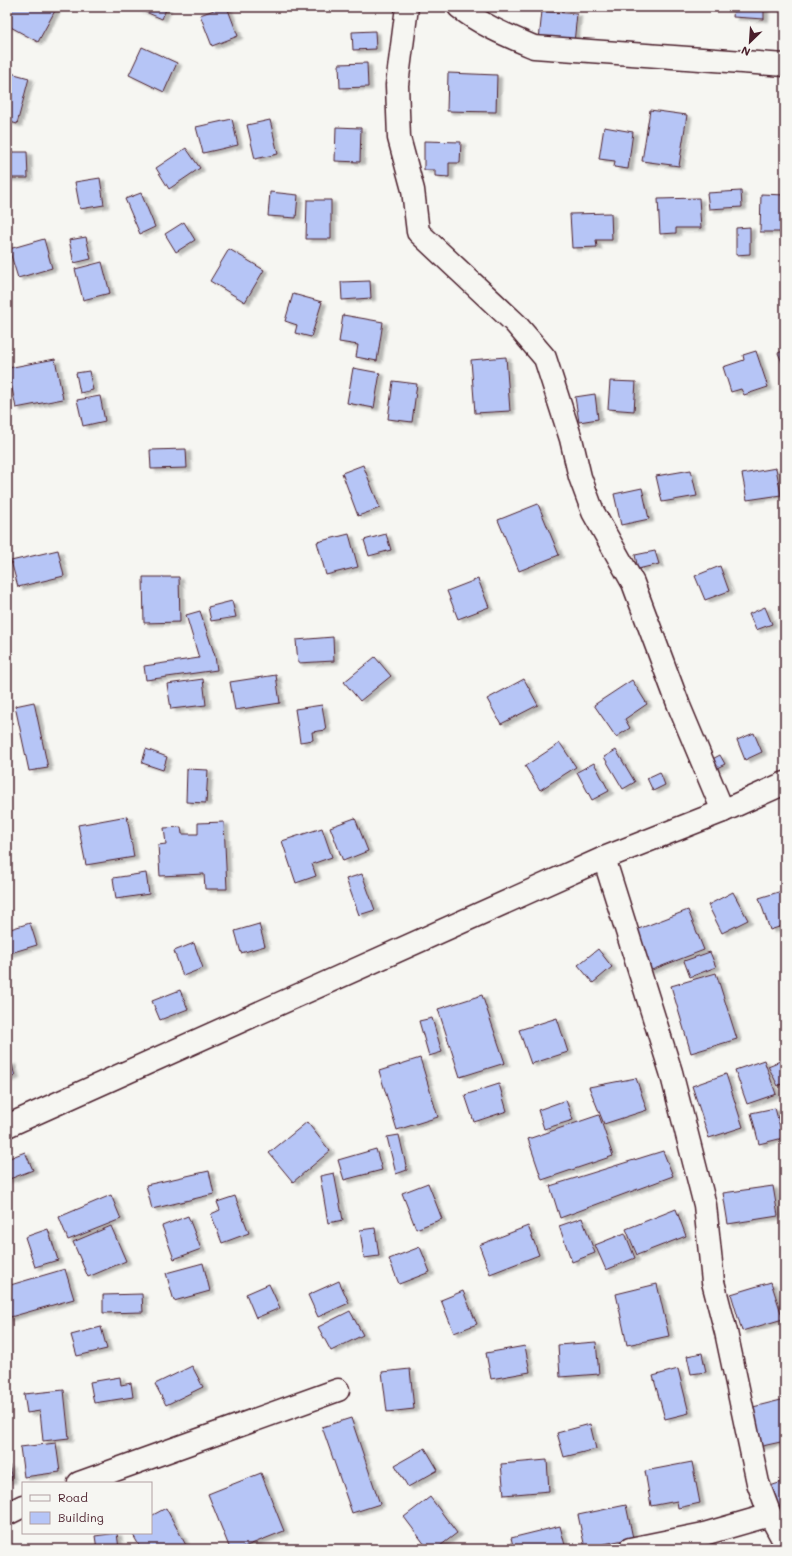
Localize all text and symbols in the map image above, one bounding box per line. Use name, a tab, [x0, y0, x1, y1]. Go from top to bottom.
north arrow	[730, 22, 770, 62]
text: N	[739, 43, 753, 60]
legend	[22, 1482, 152, 1534]
text: Road	[58, 1489, 88, 1505]
text: Building	[58, 1509, 104, 1525]

